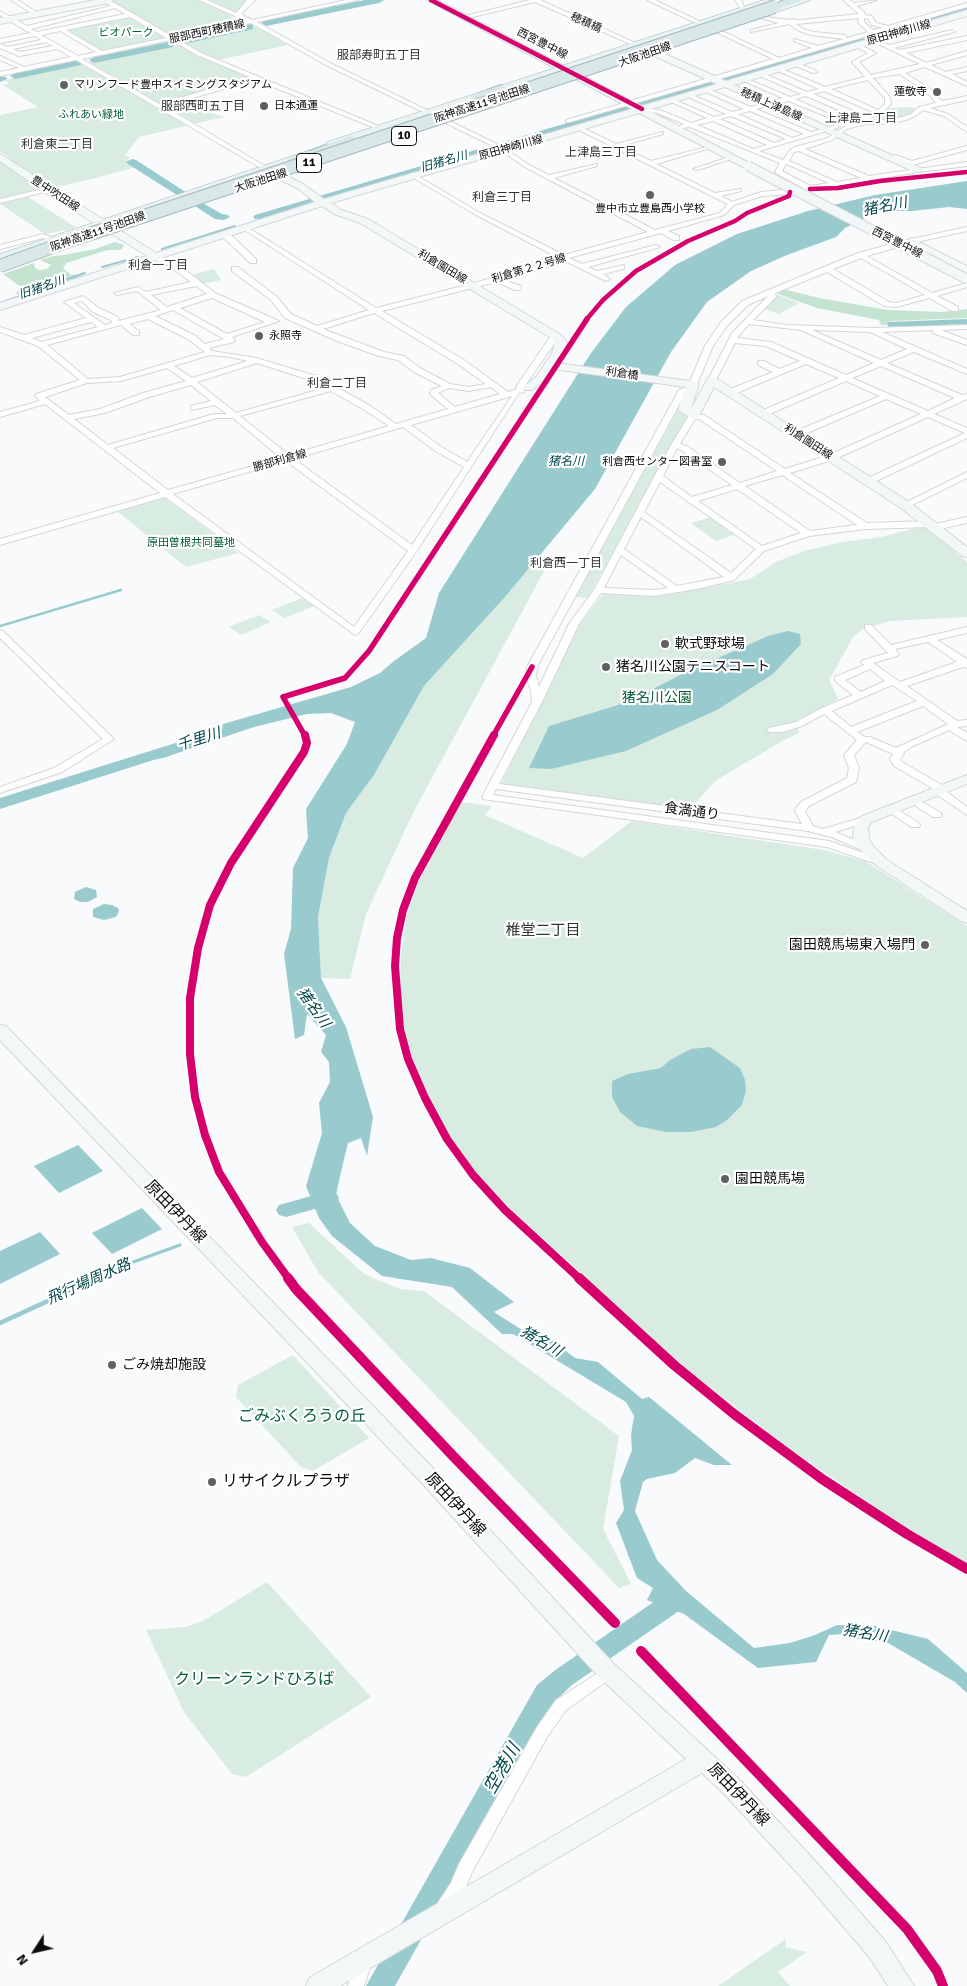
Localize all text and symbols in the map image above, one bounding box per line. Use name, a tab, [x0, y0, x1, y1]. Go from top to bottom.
street label: 穂積橋	[568, 10, 604, 36]
street label: 服部西町穂積線	[168, 18, 246, 46]
street label: 原田神崎川線	[865, 18, 933, 48]
park label: ビオパーク	[99, 26, 153, 40]
street label: 西宮豊中線	[515, 26, 569, 62]
street label: 大阪池田線	[617, 40, 673, 70]
district label: 服部寿町五丁目	[337, 49, 421, 63]
place label: マリンフード豊中スイミングスタジアム	[74, 78, 272, 92]
marker: マリンフード豊中スイミングスタジアム	[58, 79, 70, 91]
street label: 阪神高速11号池田線	[432, 82, 532, 126]
place label: 蓮敬寺	[894, 85, 927, 99]
street label: 穂積上津島線	[738, 86, 804, 124]
marker: 蓮敬寺	[931, 86, 943, 98]
place label: 日本通運	[274, 99, 318, 113]
district label: 服部西町五丁目	[161, 100, 245, 114]
marker: 日本通運	[258, 100, 270, 112]
park label: ふれあい緑地	[58, 108, 124, 122]
district label: 上津島二丁目	[825, 112, 897, 126]
road number: 10	[392, 126, 416, 146]
street label: 原田神崎川線	[477, 133, 545, 163]
district label: 利倉東二丁目	[21, 138, 93, 152]
district label: 上津島三丁目	[565, 146, 637, 160]
water label: 旧猪名川	[419, 148, 469, 176]
road number: 11	[296, 154, 322, 172]
street label: 大阪池田線	[233, 166, 289, 196]
street label: 豊中吹田線	[28, 173, 82, 215]
marker: 豊中市立豊島西小学校	[644, 189, 656, 201]
district label: 利倉三丁目	[472, 191, 532, 205]
water label: 猪名川	[861, 194, 909, 220]
place label: 豊中市立豊島西小学校	[595, 202, 705, 216]
street label: 阪神高速11号池田線	[49, 210, 147, 254]
street label: 西宮豊中線	[870, 225, 924, 261]
street label: 利倉園田線	[415, 247, 469, 287]
street label: 利倉第２２号線	[490, 251, 568, 287]
district label: 利倉一丁目	[128, 259, 188, 273]
water label: 旧猪名川	[17, 273, 67, 303]
place label: 永照寺	[269, 329, 302, 343]
marker: 永照寺	[253, 330, 265, 342]
street label: 利倉橋	[605, 365, 639, 383]
district label: 利倉二丁目	[307, 377, 367, 391]
street label: 利倉園田線	[781, 421, 835, 463]
street label: 勝部利倉線	[252, 447, 308, 475]
water label: 猪名川	[548, 455, 584, 469]
place label: 利倉西センター図書室	[602, 455, 712, 469]
marker: 利倉西センター図書室	[716, 456, 728, 468]
park label: 原田曽根共同墓地	[147, 536, 235, 550]
district label: 利倉西一丁目	[530, 557, 602, 571]
place label: 軟式野球場	[675, 636, 745, 652]
marker: 軟式野球場	[659, 638, 671, 650]
place label: 猪名川公園テニスコート	[616, 659, 770, 675]
marker: 猪名川公園テニスコート	[600, 661, 612, 673]
park label: 猪名川公園	[622, 690, 692, 706]
water label: 千里川	[175, 724, 223, 756]
street label: 食満通り	[663, 800, 721, 824]
district label: 椎堂二丁目	[506, 922, 580, 940]
place label: 園田競馬場東入場門	[789, 937, 915, 953]
marker: 園田競馬場東入場門	[919, 939, 931, 951]
water label: 猪名川	[292, 985, 334, 1031]
place label: 園田競馬場	[735, 1171, 805, 1187]
marker: 園田競馬場	[719, 1173, 731, 1185]
street label: 原田伊丹線	[140, 1177, 210, 1247]
water label: 飛行場周水路	[44, 1255, 134, 1309]
water label: 猪名川	[517, 1323, 565, 1361]
place label: ごみ焼却施設	[122, 1357, 206, 1373]
marker: ごみ焼却施設	[106, 1359, 118, 1371]
park label: ごみぶくろうの丘	[238, 1407, 366, 1427]
street label: 原田伊丹線	[421, 1469, 489, 1541]
place label: リサイクルプラザ	[222, 1472, 350, 1492]
marker: リサイクルプラザ	[206, 1476, 218, 1488]
water label: 猪名川	[841, 1622, 889, 1646]
park label: クリーンランドひろば	[174, 1670, 334, 1690]
water label: 空港川	[480, 1740, 526, 1798]
street label: 原田伊丹線	[703, 1760, 773, 1830]
north arrow	[10, 1926, 60, 1976]
text: N	[13, 1951, 32, 1969]

